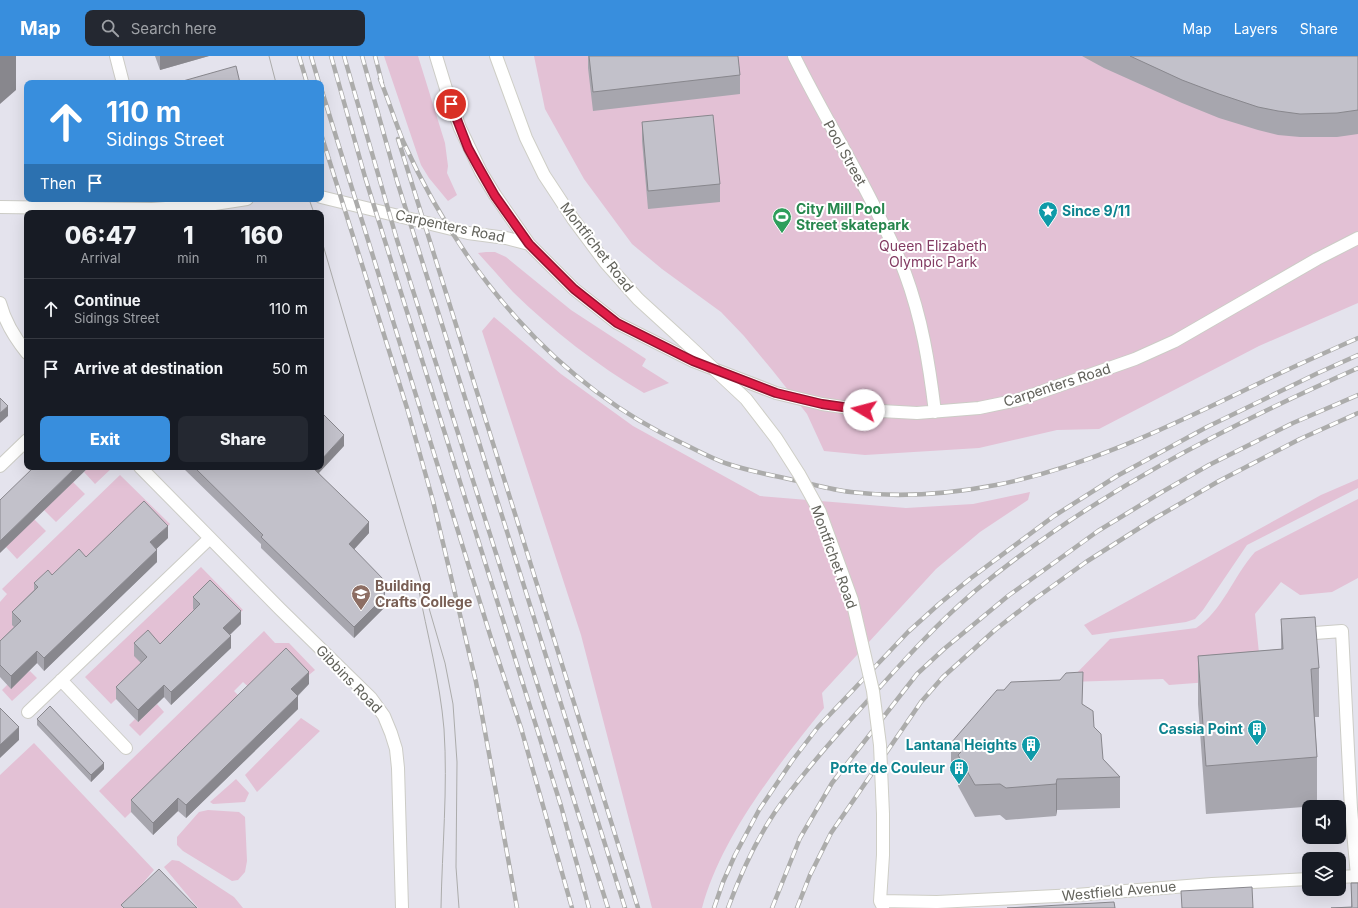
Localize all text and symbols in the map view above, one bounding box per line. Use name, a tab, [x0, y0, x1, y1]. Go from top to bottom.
search box	[85, 10, 365, 46]
text: Map	[20, 17, 61, 40]
icon: search	[99, 17, 121, 39]
text: Search here	[131, 19, 216, 38]
text: Map	[1183, 20, 1212, 37]
text: Layers	[1234, 20, 1278, 37]
text: Share	[1300, 20, 1338, 37]
pin	[434, 87, 468, 121]
icon: arrive	[440, 93, 462, 115]
text: 110 m	[106, 95, 181, 129]
icon: ahead	[40, 96, 92, 148]
street label: Pool Street	[820, 117, 871, 189]
text: Sidings Street	[106, 129, 224, 150]
icon: arrive	[84, 172, 106, 194]
text: Then	[40, 174, 76, 193]
street label: Montfichet Road	[557, 199, 638, 295]
place label: City Mill Pool Street skatepark	[796, 200, 910, 233]
place icon: Since 9/11	[1037, 200, 1059, 228]
place label: Since 9/11	[1062, 202, 1130, 219]
street label: Carpenters Road	[394, 206, 506, 245]
sports icon: City Mill Pool Street skatepark	[771, 206, 793, 234]
text: 06:47	[65, 221, 136, 250]
text: 1	[183, 221, 194, 250]
text: 160	[240, 221, 283, 250]
park label: Queen Elizabeth Olympic Park	[879, 237, 987, 270]
text: Arrival	[81, 250, 121, 266]
text: min	[177, 250, 199, 266]
text: m	[256, 250, 267, 266]
text: Continue	[74, 291, 141, 310]
icon: ahead	[40, 298, 62, 320]
text: 110 m	[269, 299, 308, 318]
text: Sidings Street	[74, 310, 159, 326]
icon: arrive	[40, 358, 62, 380]
text: Arrive at destination	[74, 359, 223, 378]
text: 50 m	[272, 359, 308, 378]
street label: Carpenters Road	[1001, 359, 1113, 410]
position arrow	[843, 389, 885, 431]
button: Exit	[40, 416, 170, 462]
button: Share	[178, 416, 308, 462]
street label: Montfichet Road	[808, 503, 861, 611]
place label: Building Crafts College	[375, 577, 472, 610]
school or university icon: Building Crafts College	[350, 583, 372, 611]
street label: Gibbins Road	[313, 641, 386, 716]
building icon: Cassia Point	[1246, 718, 1268, 746]
place label: Cassia Point	[1158, 720, 1243, 737]
building icon: Lantana Heights	[1020, 734, 1042, 762]
place label: Lantana Heights	[906, 736, 1017, 753]
building icon: Porte de Couleur	[948, 757, 970, 785]
place label: Porte de Couleur	[830, 759, 945, 776]
map controls	[1302, 800, 1346, 896]
button: sound	[1302, 800, 1346, 844]
button: layers	[1302, 852, 1346, 896]
street label: Westfield Avenue	[1061, 877, 1177, 904]

